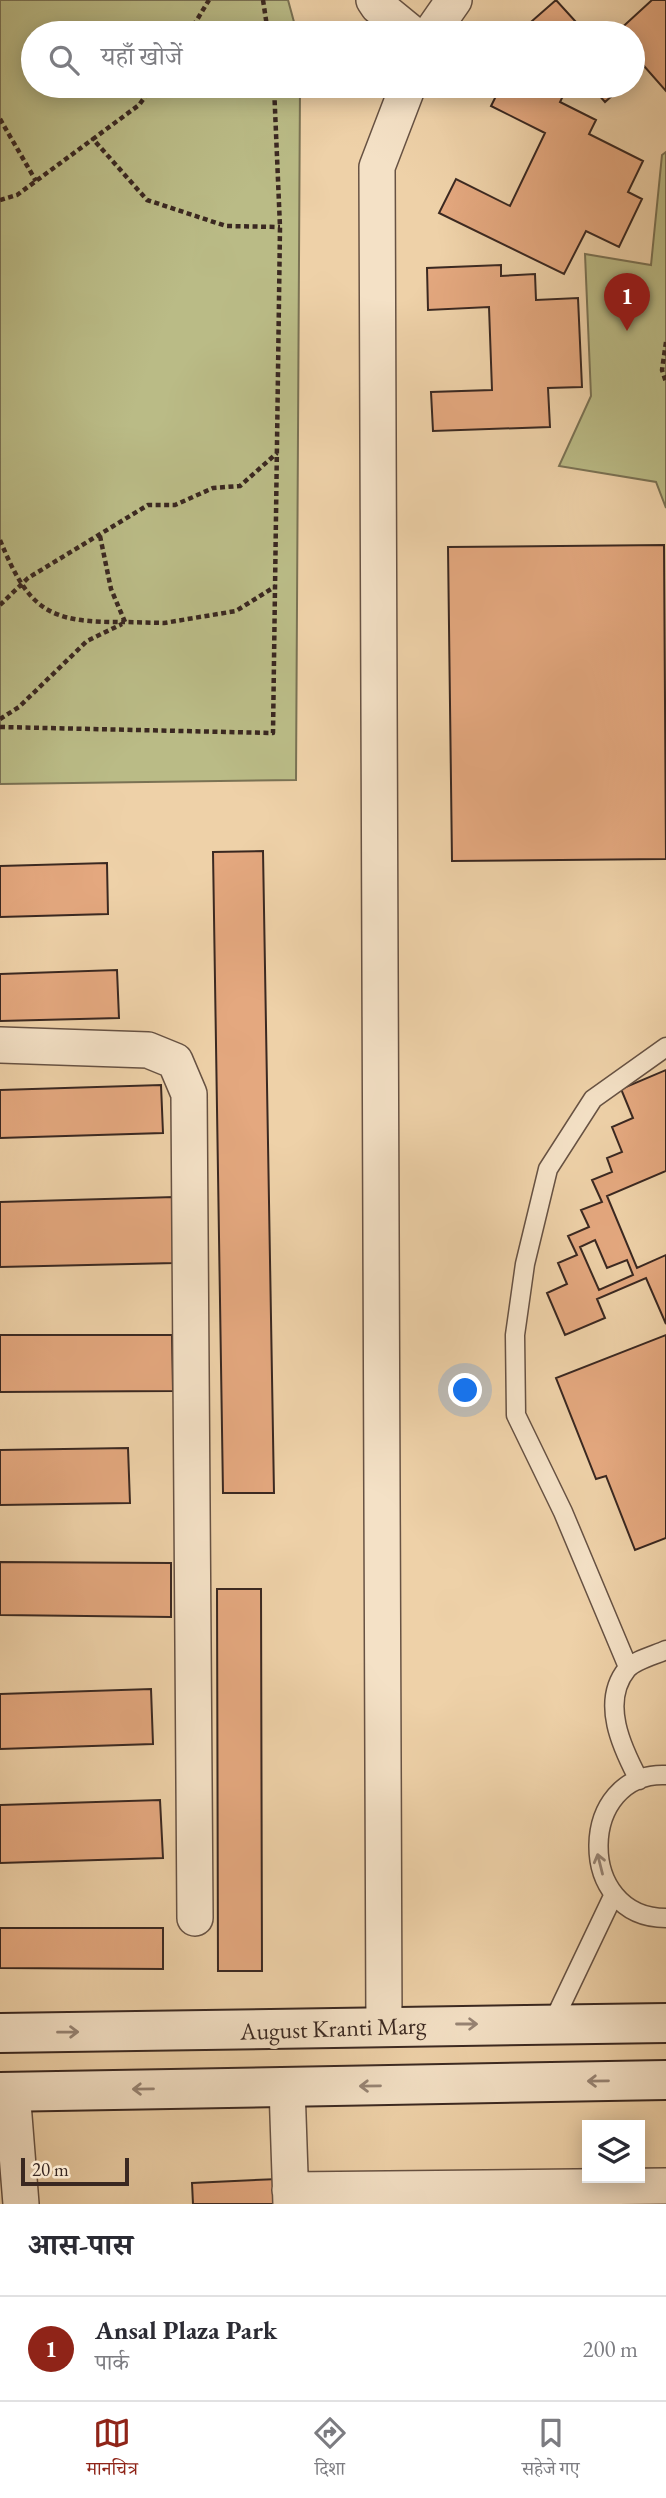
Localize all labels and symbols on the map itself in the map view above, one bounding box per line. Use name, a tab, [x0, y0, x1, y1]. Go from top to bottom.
pin: 1	[604, 273, 650, 331]
your location	[448, 1373, 482, 1407]
one-way arrow	[593, 1853, 606, 1876]
street label: August Kranti Marg	[238, 2009, 427, 2047]
one-way arrow	[455, 2017, 478, 2031]
one-way arrow	[56, 2026, 79, 2039]
one-way arrow	[587, 2074, 610, 2088]
one-way arrow	[359, 2079, 382, 2092]
one-way arrow	[132, 2083, 155, 2096]
scale bar	[21, 2155, 130, 2187]

